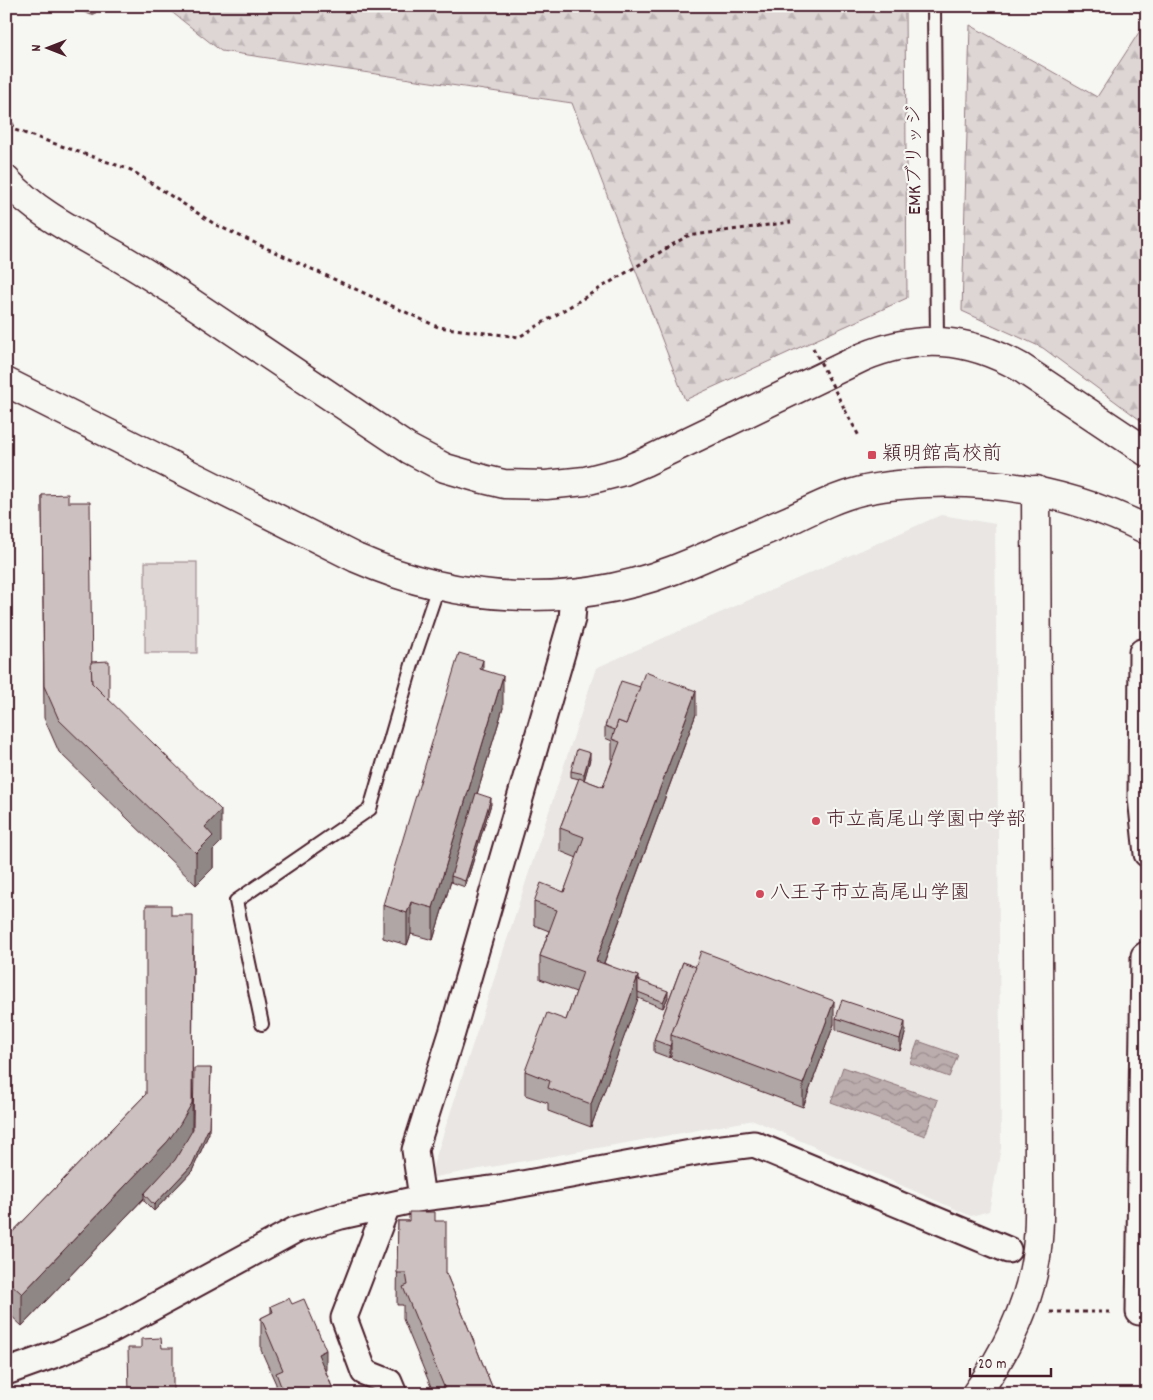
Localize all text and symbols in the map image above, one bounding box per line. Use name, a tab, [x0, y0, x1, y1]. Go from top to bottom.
north arrow	[22, 22, 72, 72]
text: N	[27, 44, 47, 51]
street label: EMKブリッジ	[902, 105, 930, 215]
place label: 穎明館高校前	[882, 441, 1002, 469]
marker: 穎明館高校前	[866, 449, 878, 461]
place label: 市立高尾山学園中学部	[826, 807, 1026, 835]
marker: 市立高尾山学園中学部	[810, 815, 822, 827]
place label: 八王子市立高尾山学園	[770, 880, 970, 908]
marker: 八王子市立高尾山学園	[754, 888, 766, 900]
scale bar	[970, 1345, 1052, 1377]
text: 20 m	[978, 1354, 1006, 1376]

